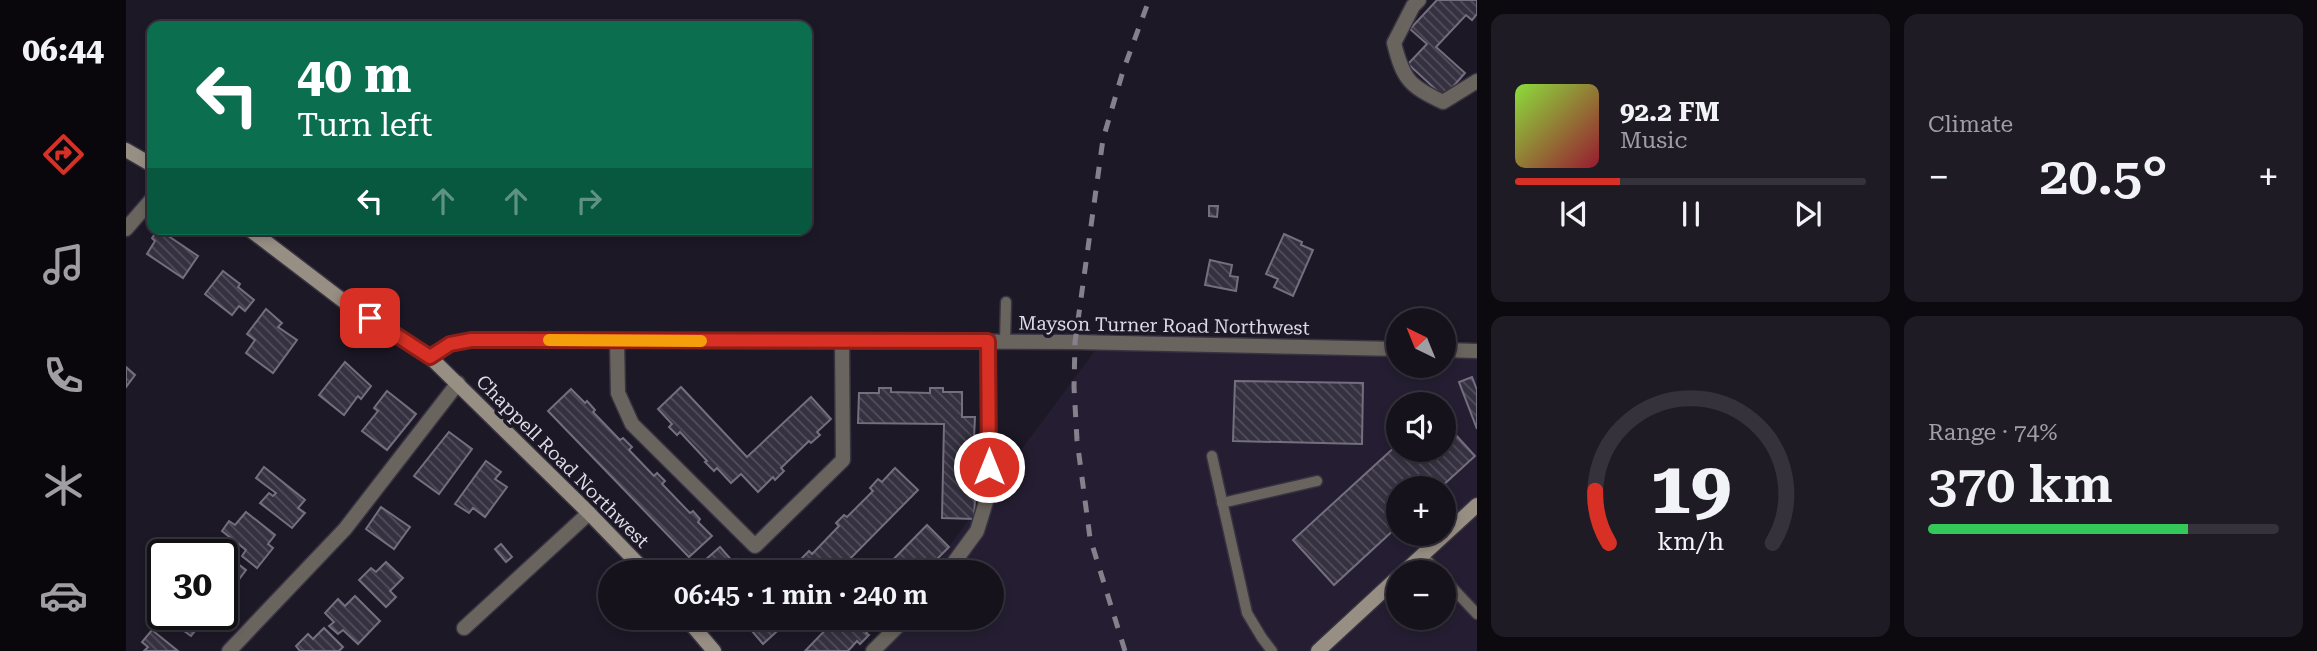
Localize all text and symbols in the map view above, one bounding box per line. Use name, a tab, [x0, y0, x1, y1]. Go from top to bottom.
text: 06:44	[22, 31, 104, 69]
text: 40 m	[297, 47, 412, 104]
icon: left	[182, 49, 273, 140]
text: 92.2 FM	[1620, 97, 1720, 127]
text: Turn left	[297, 106, 432, 144]
text: Climate	[1928, 111, 2013, 138]
text: Music	[1620, 127, 1687, 154]
icon: directions	[39, 130, 88, 179]
text: 20.5°	[2039, 146, 2168, 207]
text: −	[1928, 155, 1949, 199]
text: +	[2258, 155, 2279, 199]
icon: left	[351, 182, 389, 220]
icon: ahead	[424, 182, 462, 220]
icon: ahead	[497, 182, 535, 220]
icon: right	[570, 182, 608, 220]
icon: previous	[1555, 195, 1593, 233]
icon: pause	[1672, 195, 1710, 233]
icon: next	[1789, 195, 1827, 233]
icon: music	[39, 240, 88, 289]
pin	[340, 288, 400, 348]
icon: arrive	[351, 299, 389, 337]
north arrow	[1386, 308, 1456, 378]
map controls	[1386, 308, 1456, 630]
street label: Mayson Turner Road Northwest	[1018, 311, 1310, 340]
icon: phone	[39, 351, 88, 400]
street label: Chappell Road Northwest	[471, 370, 654, 553]
button: sound	[1386, 392, 1456, 462]
text: Range · 74%	[1928, 419, 2057, 446]
position arrow	[952, 430, 1026, 504]
text: 19	[1650, 446, 1731, 531]
text: 370 km	[1928, 454, 2113, 515]
icon: climate	[39, 461, 88, 510]
button: +	[1386, 476, 1456, 546]
text: km/h	[1657, 526, 1724, 555]
speed limit sign: 30	[147, 539, 238, 630]
button: −	[1386, 560, 1456, 630]
icon: car	[39, 571, 88, 620]
text: 06:45 · 1 min · 240 m	[674, 580, 928, 610]

